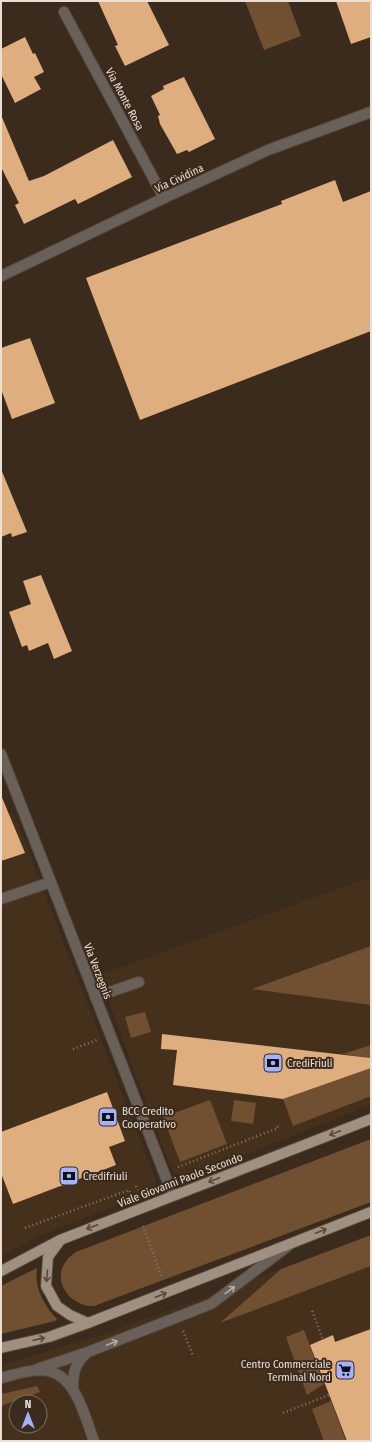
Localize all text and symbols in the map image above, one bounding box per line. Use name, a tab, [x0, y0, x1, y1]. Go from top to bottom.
street label: Via Monte Rosa	[103, 66, 146, 133]
street label: Via Cividina	[153, 162, 206, 195]
street label: Via Verzegnis	[81, 941, 114, 1001]
bank icon: CrediFriuli	[262, 1052, 284, 1074]
place label: CrediFriuli	[287, 1057, 333, 1070]
place label: BCC Credito Cooperativo	[122, 1105, 176, 1131]
bank icon: BCC Credito Cooperativo	[97, 1106, 119, 1128]
one-way arrow	[329, 1130, 341, 1138]
street label: Viale Giovanni Paolo Secondo	[116, 1151, 245, 1210]
bank icon: Credifriuli	[58, 1165, 80, 1187]
place label: Credifriuli	[83, 1170, 128, 1183]
one-way arrow	[208, 1177, 220, 1185]
one-way arrow	[87, 1224, 99, 1232]
one-way arrow	[314, 1227, 326, 1235]
one-way arrow	[44, 1269, 51, 1282]
one-way arrow	[224, 1286, 235, 1294]
one-way arrow	[154, 1290, 166, 1298]
one-way arrow	[32, 1335, 45, 1343]
one-way arrow	[105, 1339, 117, 1347]
place label: Centro Commerciale Terminal Nord	[241, 1358, 331, 1384]
supermarket icon: Centro Commerciale Terminal Nord	[334, 1359, 356, 1381]
north arrow	[8, 1394, 48, 1434]
text: N	[25, 1398, 31, 1411]

